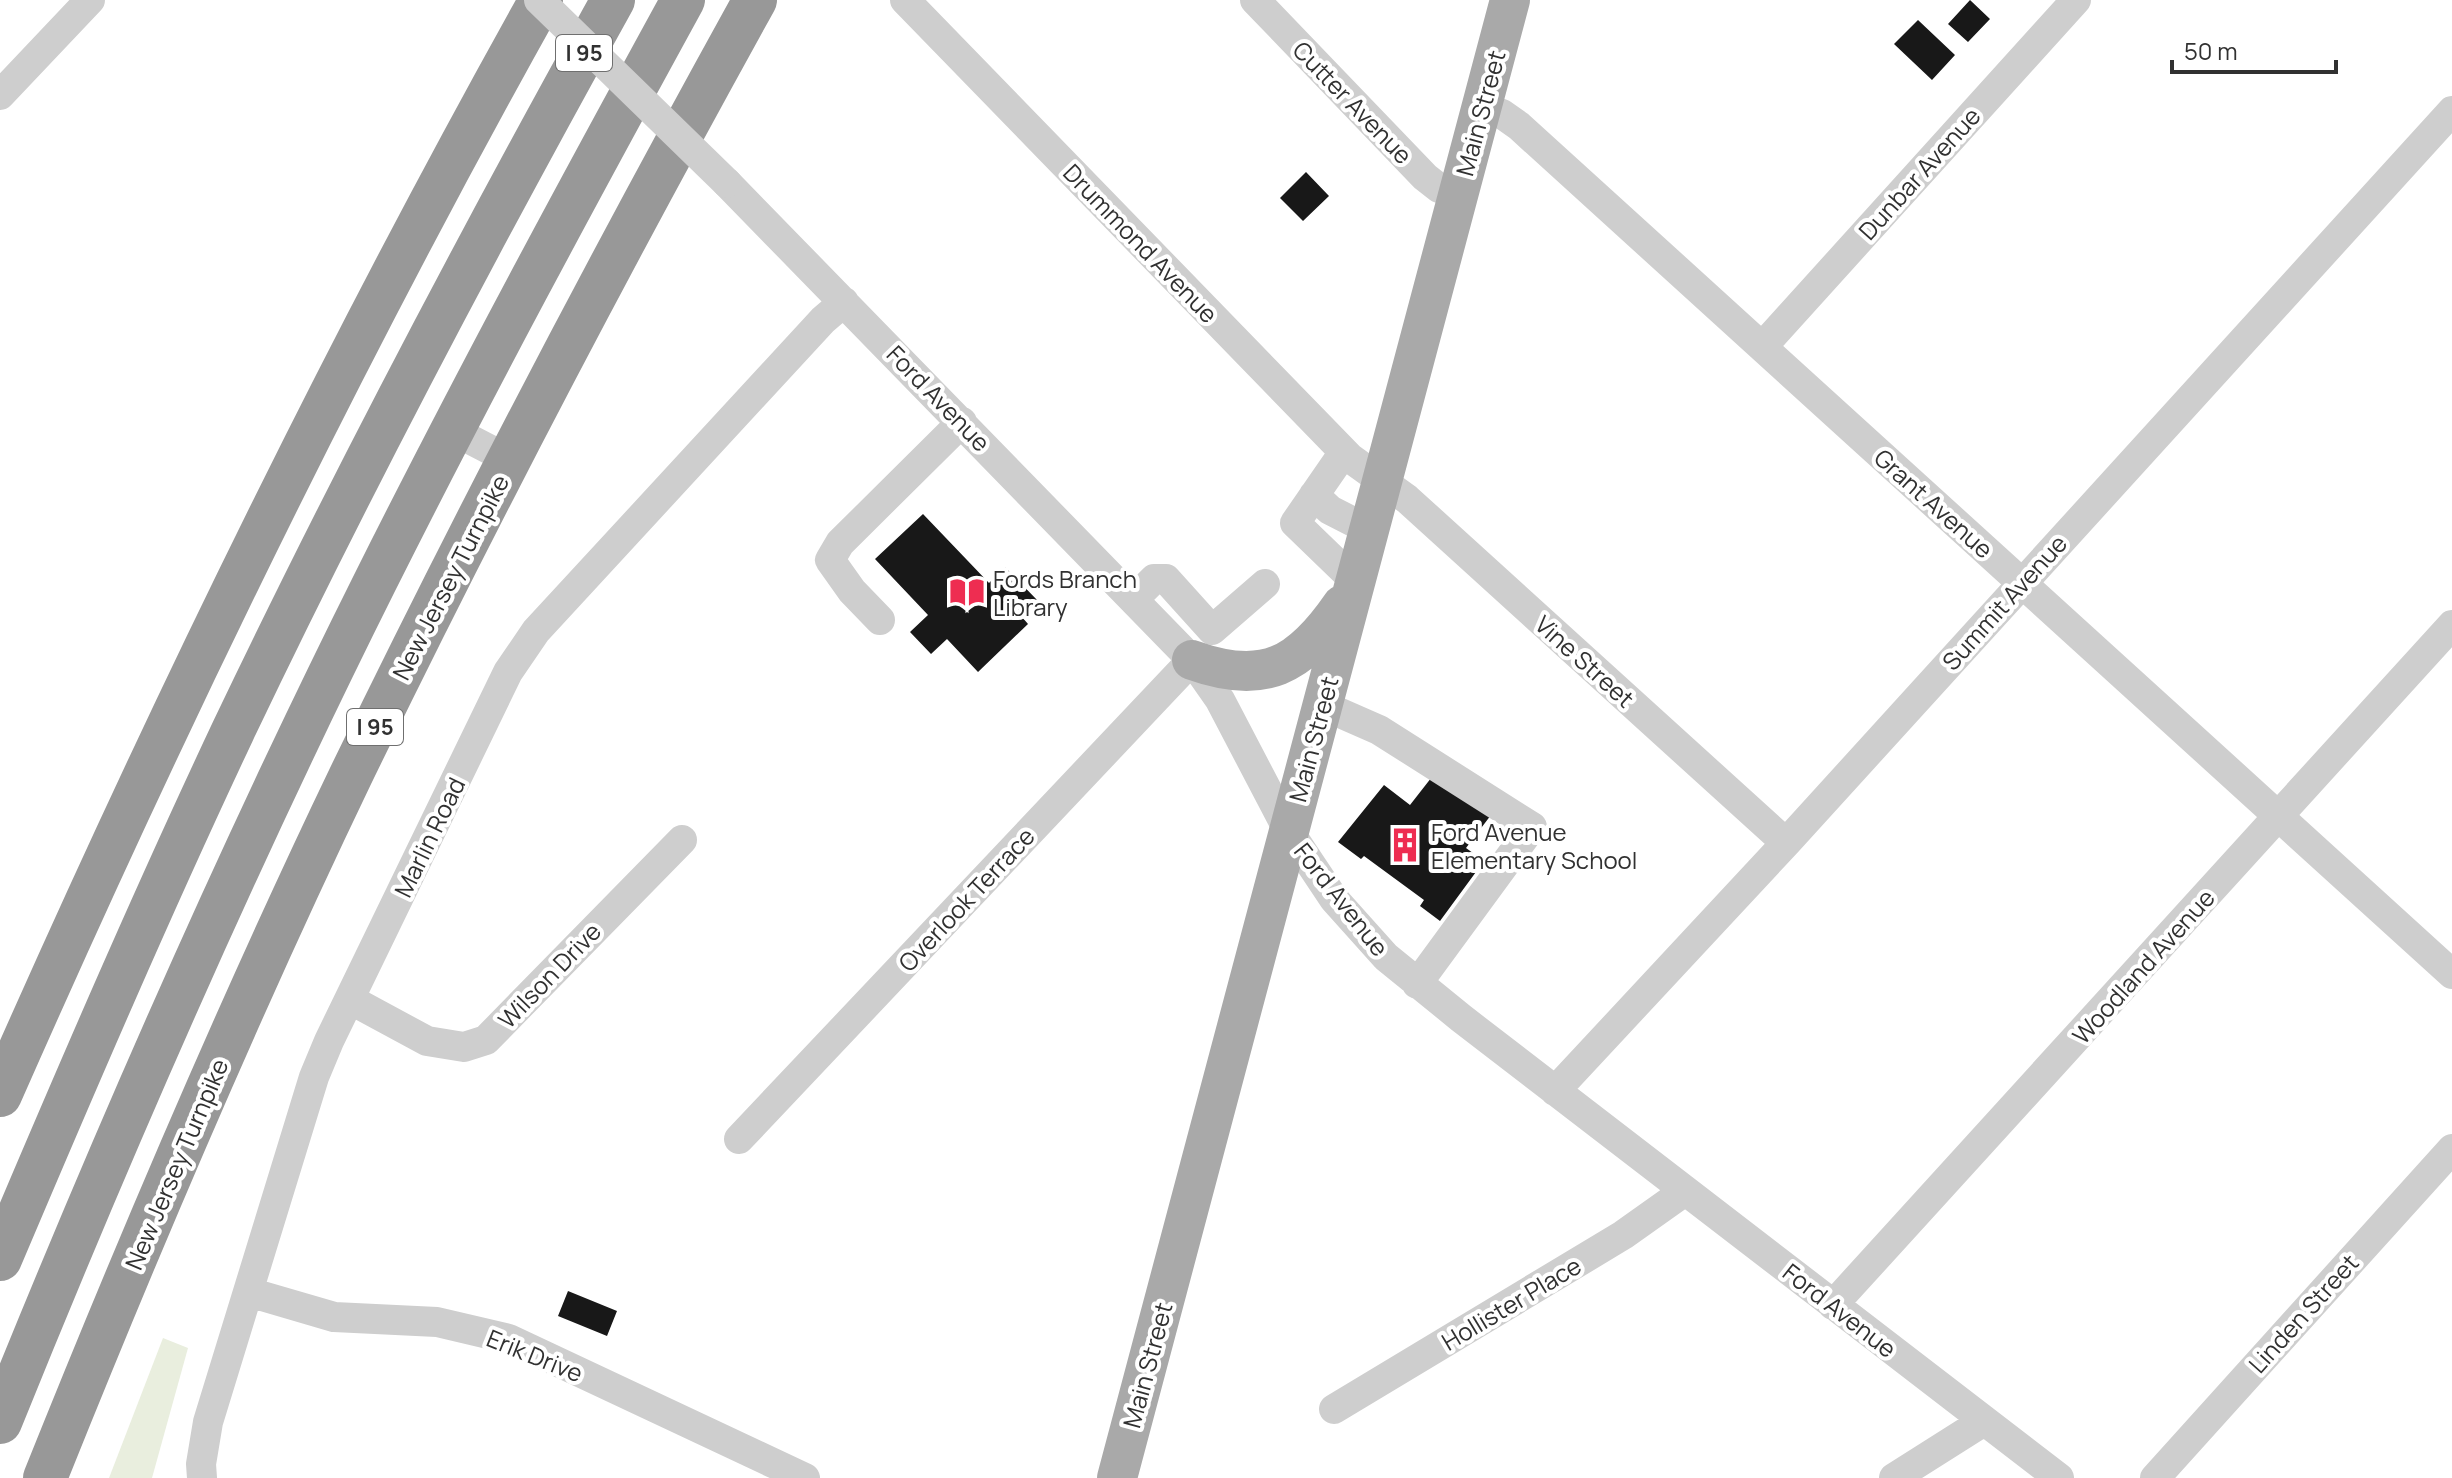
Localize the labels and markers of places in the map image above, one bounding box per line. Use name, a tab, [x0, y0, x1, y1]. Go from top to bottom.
place label: Fords Branch Library	[993, 562, 1137, 623]
library icon: Fords Branch Library	[948, 573, 986, 611]
place label: Ford Avenue Elementary School	[1431, 815, 1637, 876]
building icon: Ford Avenue Elementary School	[1386, 826, 1424, 864]

